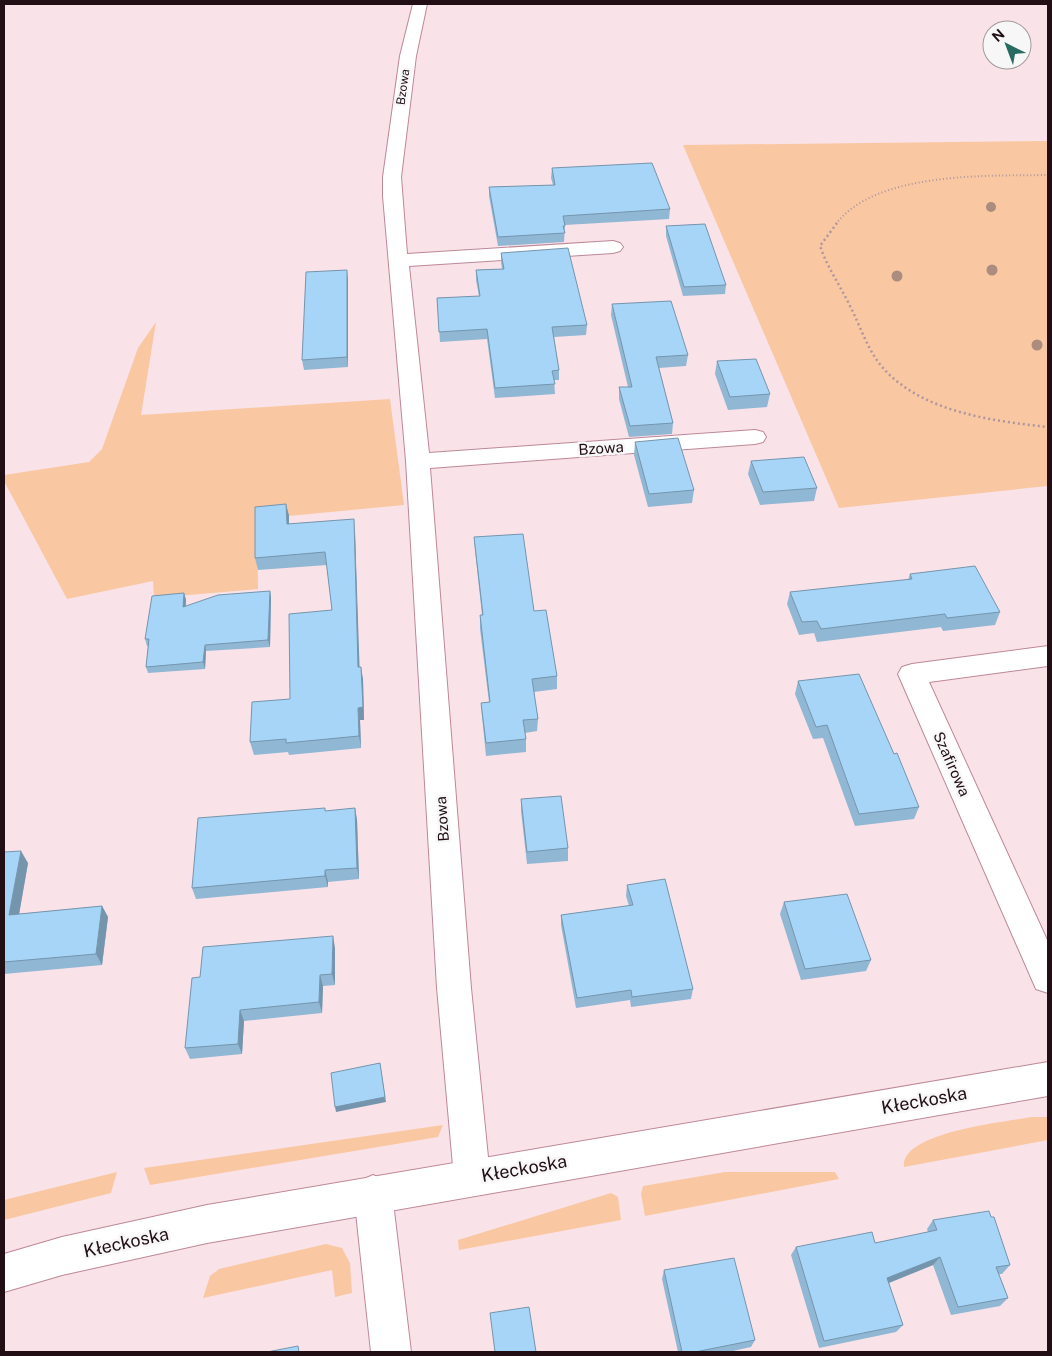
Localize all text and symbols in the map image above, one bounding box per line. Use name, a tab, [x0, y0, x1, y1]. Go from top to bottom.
north arrow	[982, 20, 1032, 70]
text: N	[989, 26, 1008, 45]
street label: Bzowa	[394, 68, 412, 106]
street label: Bzowa	[578, 438, 624, 458]
street label: Szafirowa	[930, 729, 974, 799]
street label: Bzowa	[432, 796, 452, 842]
street label: Kłeckoska	[879, 1082, 969, 1118]
street label: Kłeckoska	[479, 1150, 569, 1186]
street label: Kłeckoska	[81, 1223, 171, 1261]

